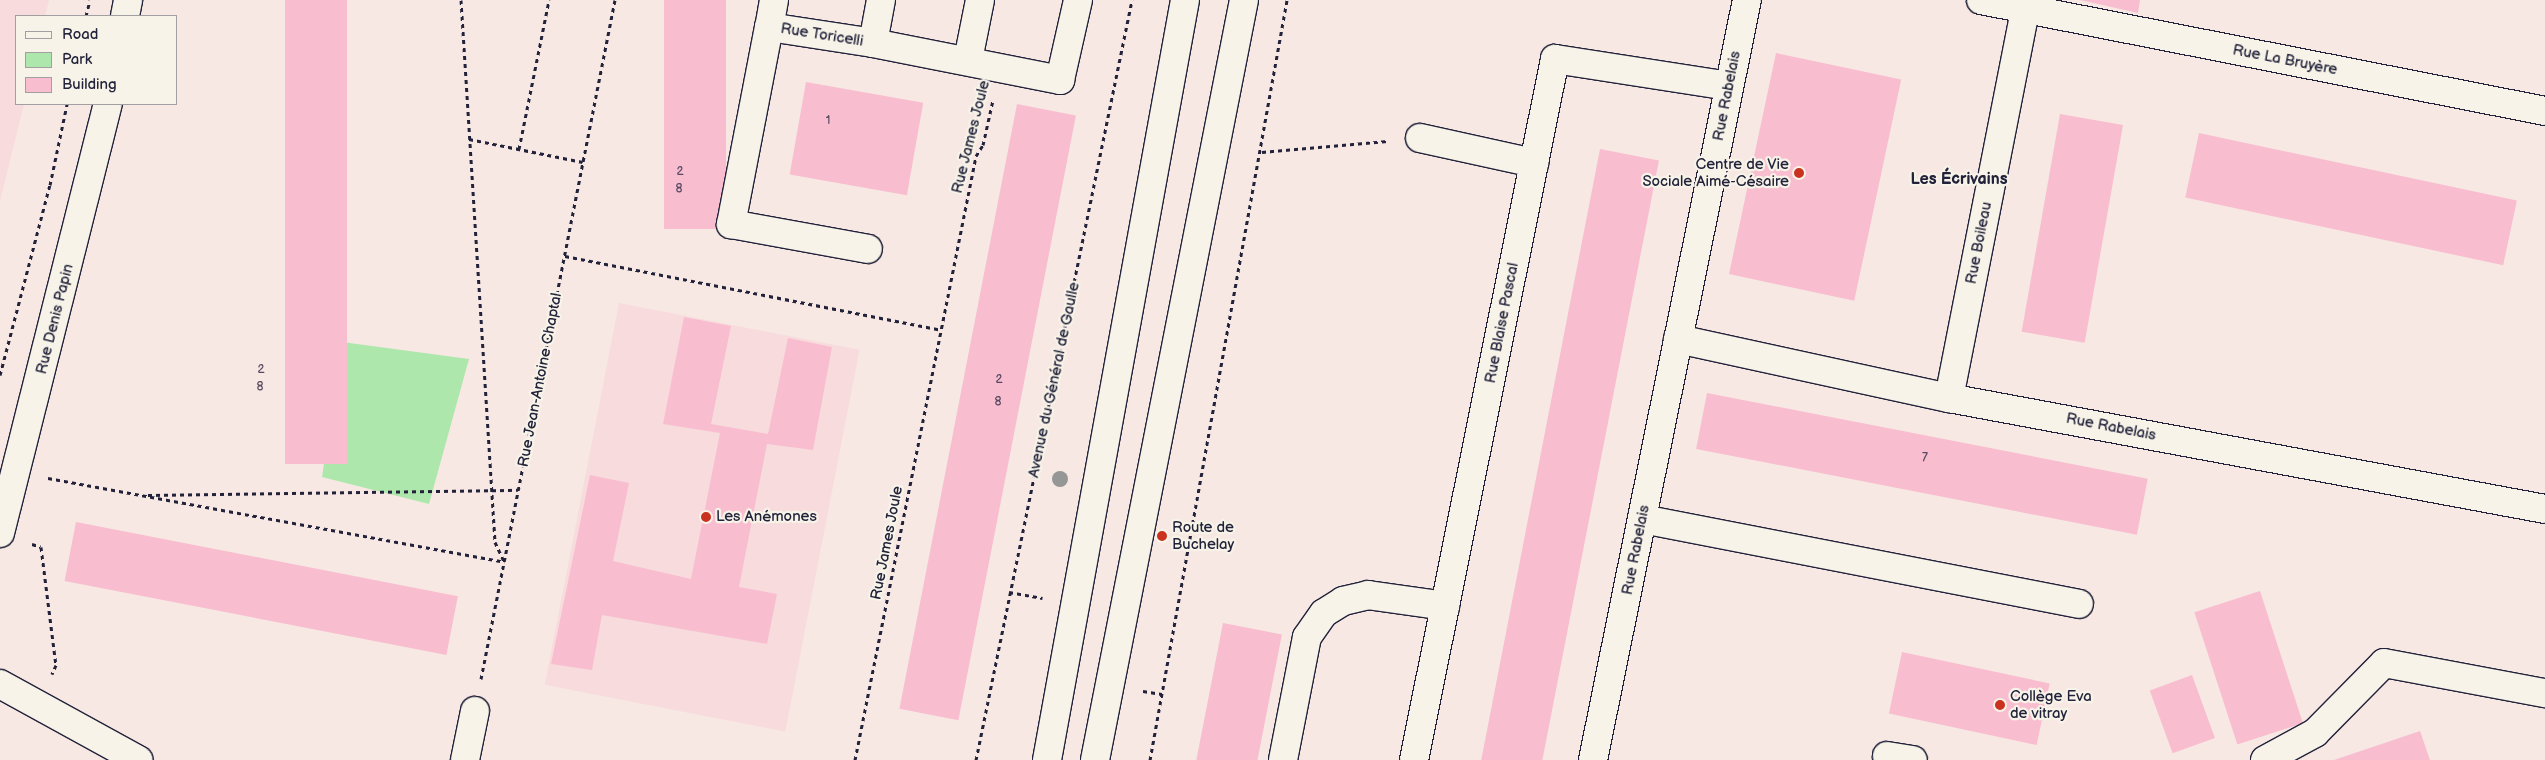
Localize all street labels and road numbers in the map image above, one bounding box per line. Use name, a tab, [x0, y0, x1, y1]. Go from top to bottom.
street label: Rue Toricelli	[779, 20, 865, 50]
street label: Rue La Bruyère	[2231, 41, 2339, 79]
street label: Rue Rabelais	[1709, 50, 1745, 142]
street label: Rue James Joule	[948, 78, 994, 196]
street label: Rue Boileau	[1962, 200, 1996, 286]
street label: Rue Blaise Pascal	[1481, 261, 1523, 385]
street label: Rue Denis Papin	[33, 262, 77, 376]
street label: Avenue du Général de Gaulle	[1024, 281, 1084, 479]
street label: Rue Jean-Antoine Chaptal	[514, 291, 566, 469]
street label: Rue Rabelais	[2065, 409, 2157, 445]
street label: Rue James Joule	[867, 484, 907, 602]
street label: Rue Rabelais	[1618, 504, 1654, 596]

